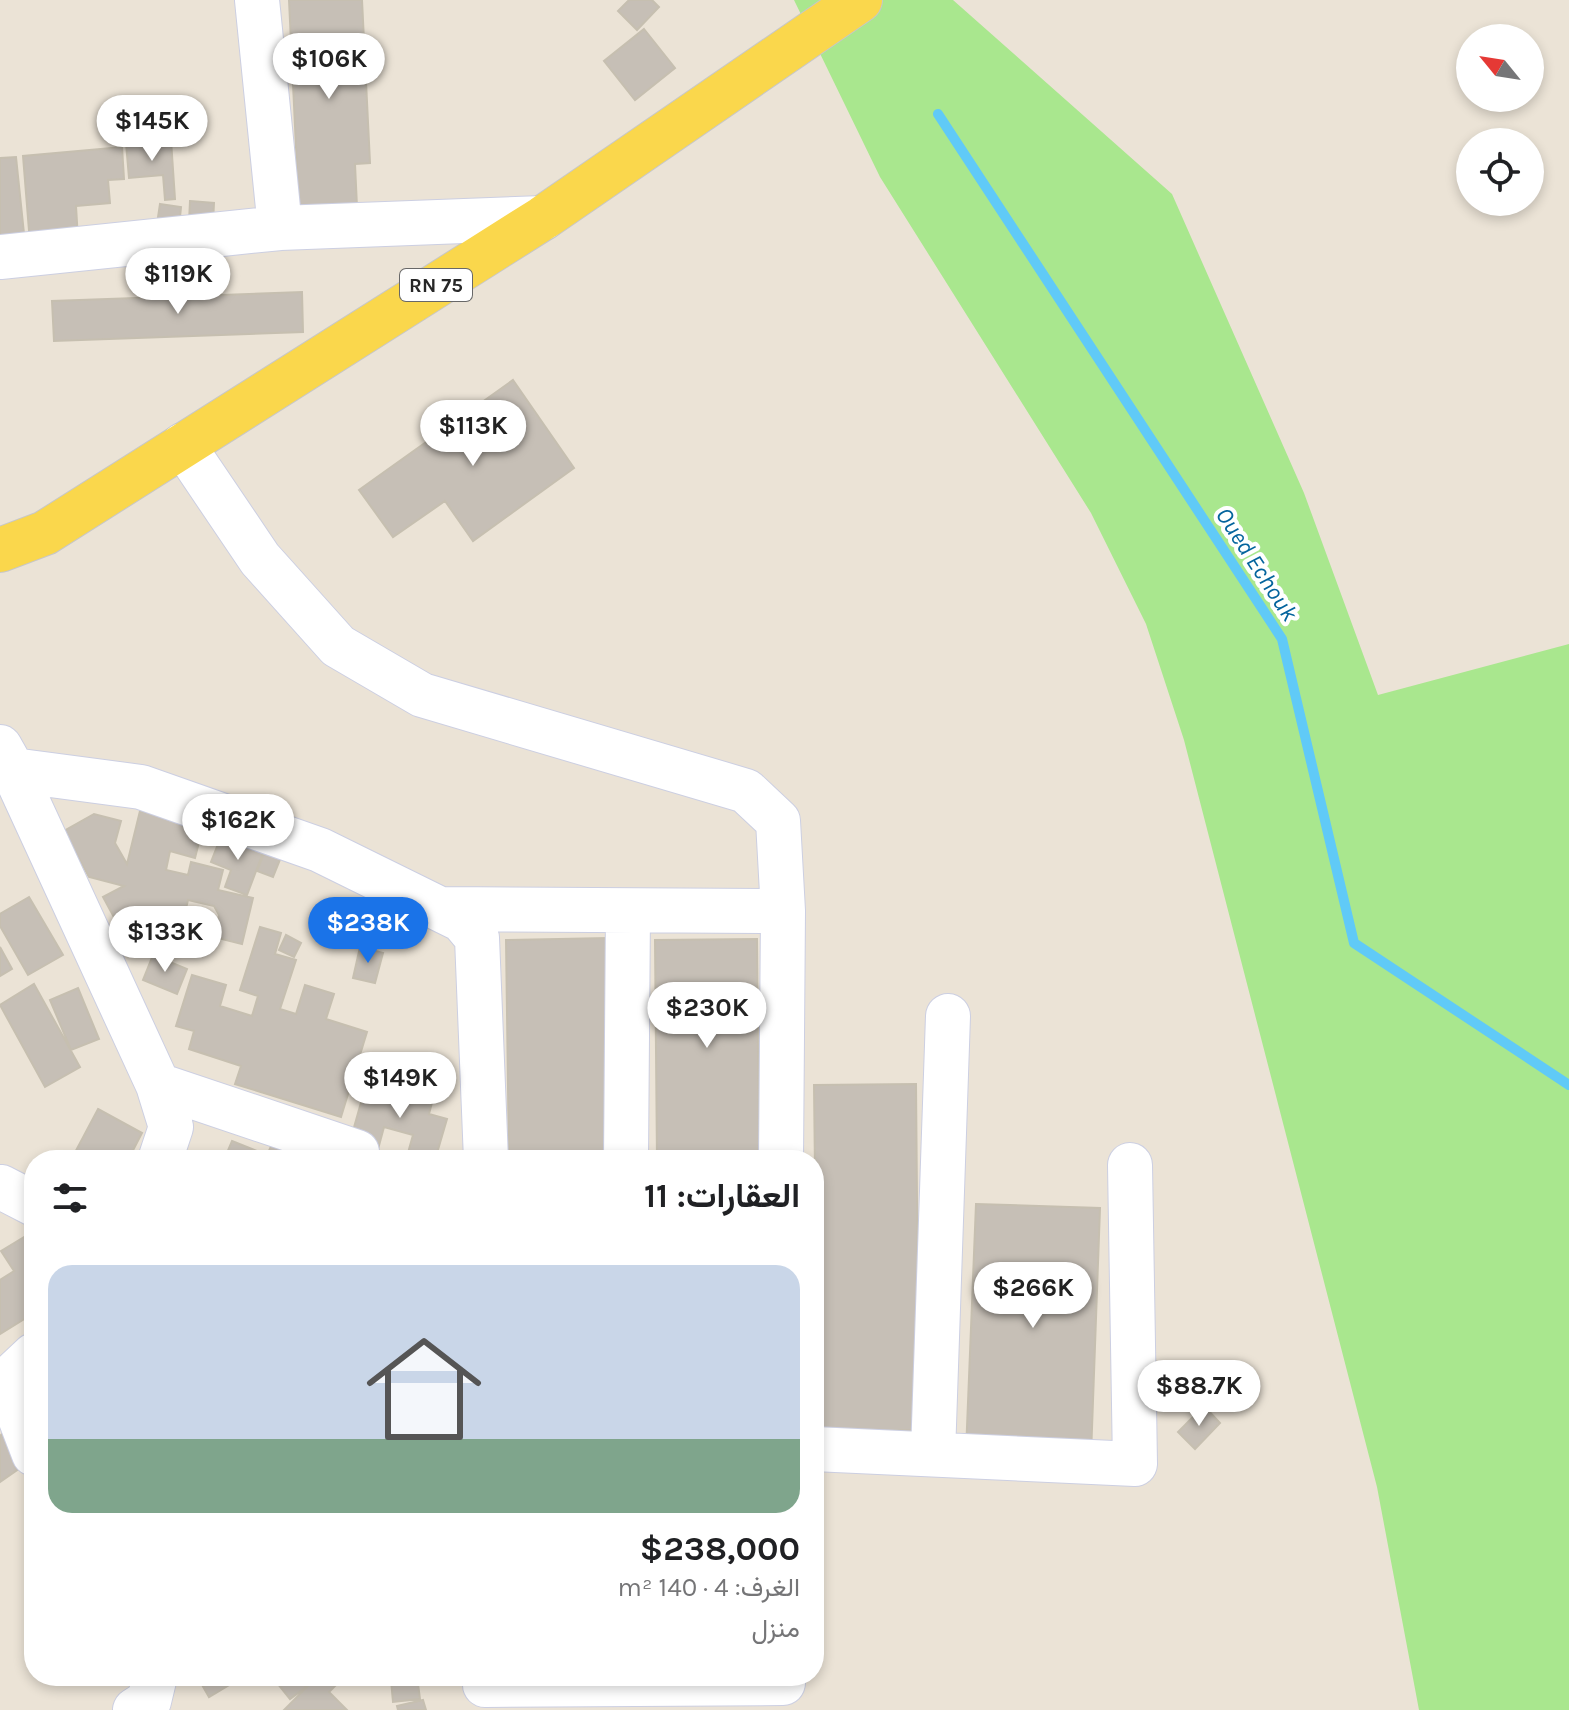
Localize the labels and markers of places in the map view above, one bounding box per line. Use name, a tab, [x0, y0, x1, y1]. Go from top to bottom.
pin: $106K	[273, 33, 385, 101]
pin: $145K	[96, 95, 208, 163]
pin: $119K	[122, 248, 234, 316]
pin: $113K	[417, 400, 529, 468]
pin: $162K	[182, 794, 294, 862]
pin: $238K	[312, 897, 424, 965]
pin: $133K	[109, 906, 221, 974]
pin: $230K	[651, 982, 763, 1050]
pin: $149K	[344, 1052, 456, 1120]
pin: $266K	[977, 1262, 1089, 1330]
pin: $88.7K	[1134, 1360, 1264, 1428]

